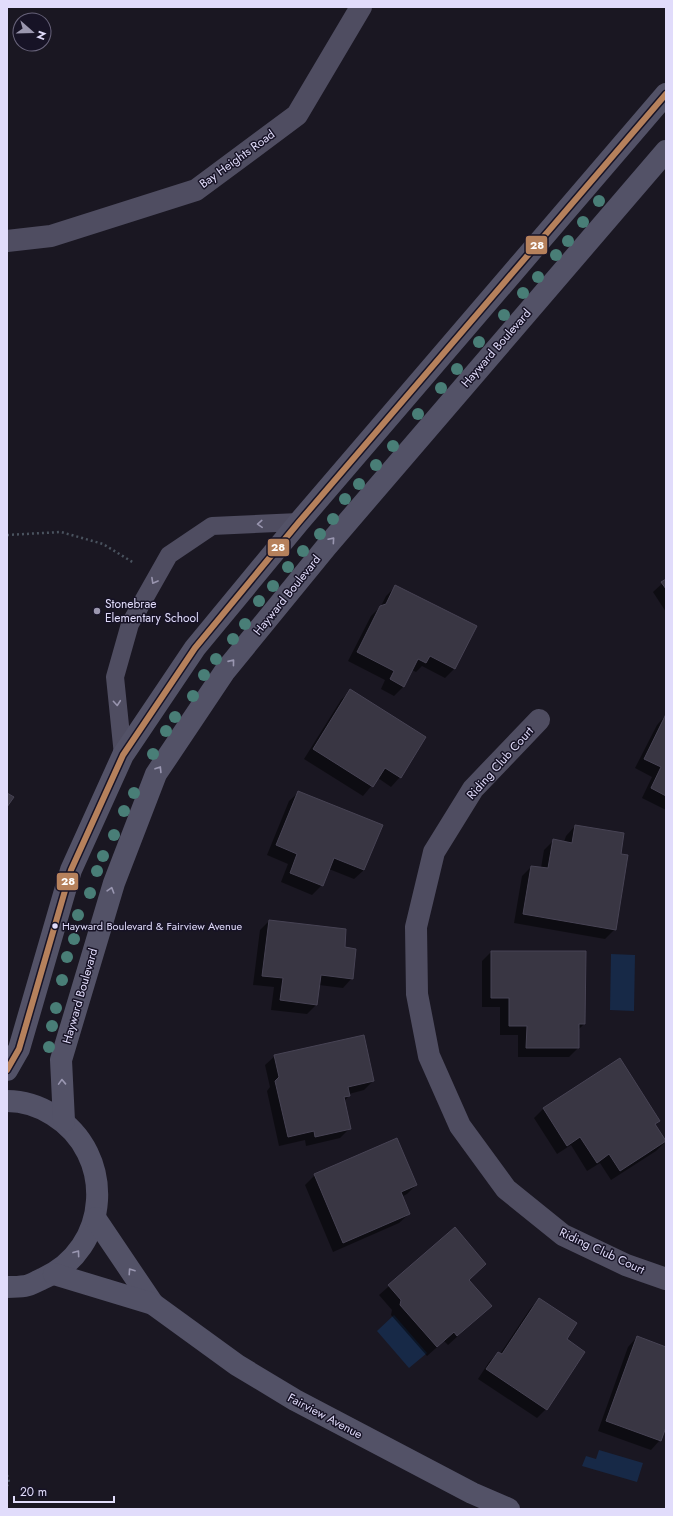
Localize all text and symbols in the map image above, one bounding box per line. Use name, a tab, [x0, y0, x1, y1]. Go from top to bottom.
north arrow	[12, 12, 52, 52]
text: N	[32, 29, 50, 42]
street label: Bay Heights Road	[196, 125, 278, 193]
line badge: 28	[525, 235, 548, 255]
text: 28	[530, 237, 544, 253]
street label: Hayward Boulevard	[457, 305, 535, 391]
one-way arrow	[257, 519, 263, 528]
one-way arrow	[328, 537, 335, 544]
line badge: 28	[267, 538, 290, 557]
text: 28	[271, 539, 285, 555]
street label: Hayward Boulevard	[249, 551, 325, 639]
one-way arrow	[152, 577, 159, 585]
place label: Stonebrae Elementary School	[105, 595, 199, 627]
marker: Stonebrae Elementary School	[92, 606, 102, 616]
one-way arrow	[228, 659, 235, 666]
one-way arrow	[112, 700, 121, 706]
street label: Riding Club Court	[462, 723, 538, 803]
one-way arrow	[155, 767, 162, 774]
line badge: 28	[56, 872, 79, 891]
text: 28	[61, 873, 75, 889]
one-way arrow	[106, 887, 115, 894]
place label: Hayward Boulevard & Fairview Avenue	[62, 918, 243, 934]
marker: Hayward Boulevard & Fairview Avenue	[50, 921, 60, 931]
street label: Hayward Boulevard	[58, 946, 102, 1046]
one-way arrow	[58, 1079, 67, 1085]
street label: Riding Club Court	[556, 1223, 648, 1279]
one-way arrow	[72, 1250, 79, 1257]
one-way arrow	[128, 1268, 136, 1275]
street label: Fairview Avenue	[284, 1389, 366, 1443]
scale bar	[14, 1478, 114, 1504]
text: 20 m	[20, 1483, 47, 1501]

